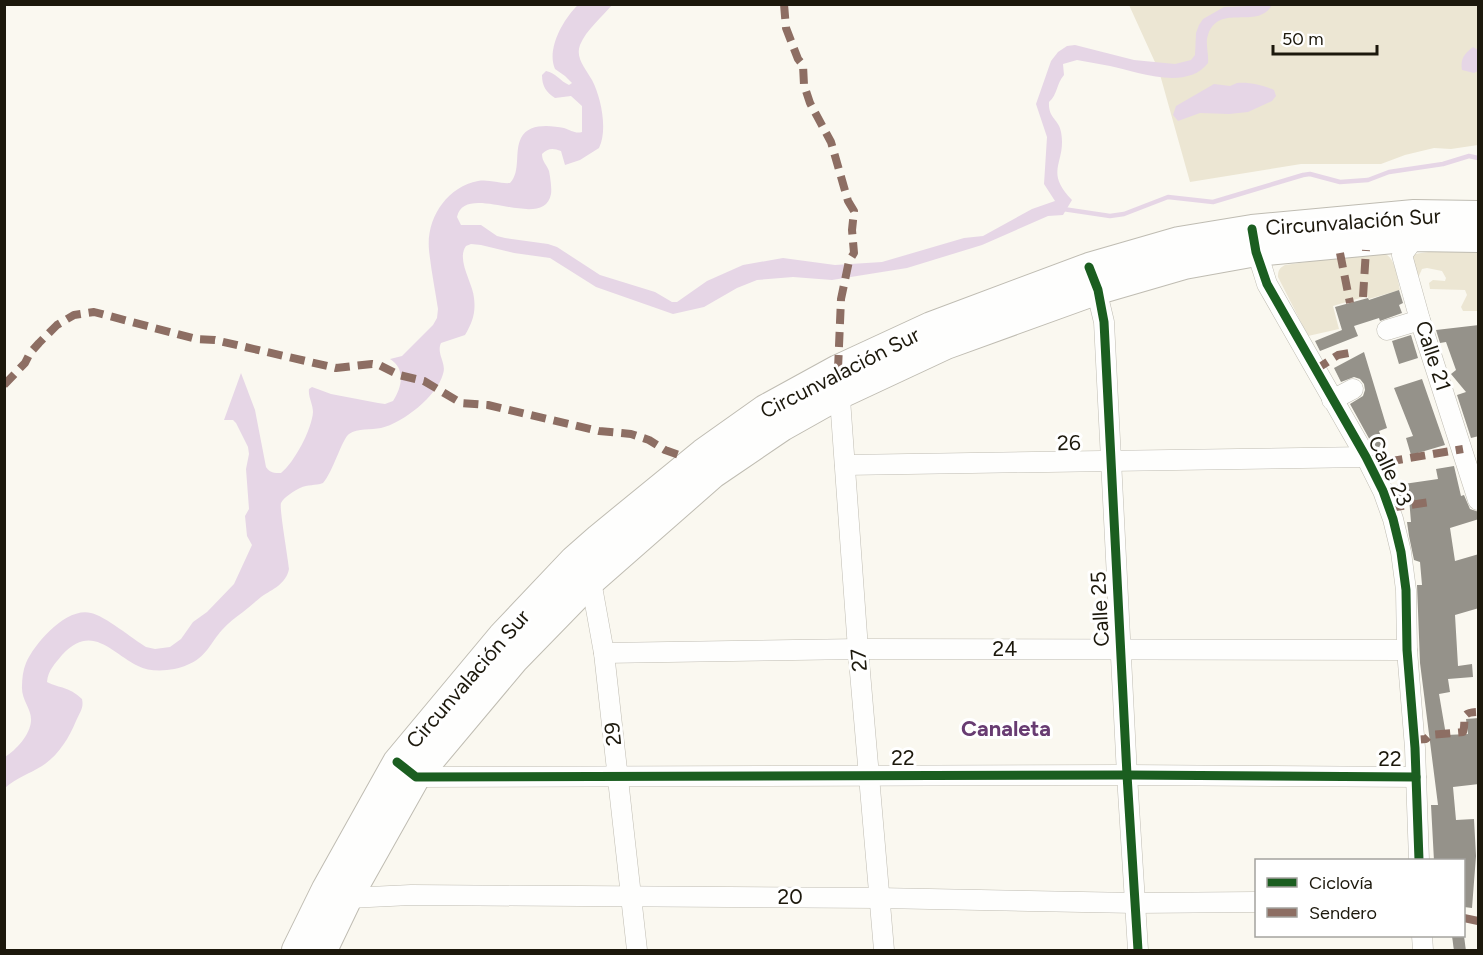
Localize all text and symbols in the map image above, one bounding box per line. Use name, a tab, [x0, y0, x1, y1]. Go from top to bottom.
scale bar	[1273, 18, 1376, 56]
text: 50 m	[1282, 28, 1324, 50]
street label: Circunvalación Sur	[1265, 203, 1441, 240]
street label: Calle 21	[1410, 318, 1457, 394]
street label: Circunvalación Sur	[756, 322, 924, 424]
street label: 26	[1057, 430, 1081, 455]
street label: Calle 23	[1363, 432, 1418, 510]
street label: Calle 25	[1085, 571, 1114, 647]
street label: Circunvalación Sur	[401, 604, 535, 753]
street label: 24	[993, 636, 1017, 661]
street label: 27	[845, 647, 872, 673]
district label: Canaleta	[961, 715, 1051, 742]
street label: 29	[599, 721, 626, 747]
street label: 22	[891, 745, 915, 770]
street label: 22	[1378, 746, 1402, 771]
legend	[1255, 859, 1465, 937]
text: Ciclovía	[1309, 872, 1373, 894]
street label: 20	[777, 884, 803, 909]
text: Sendero	[1309, 902, 1377, 924]

